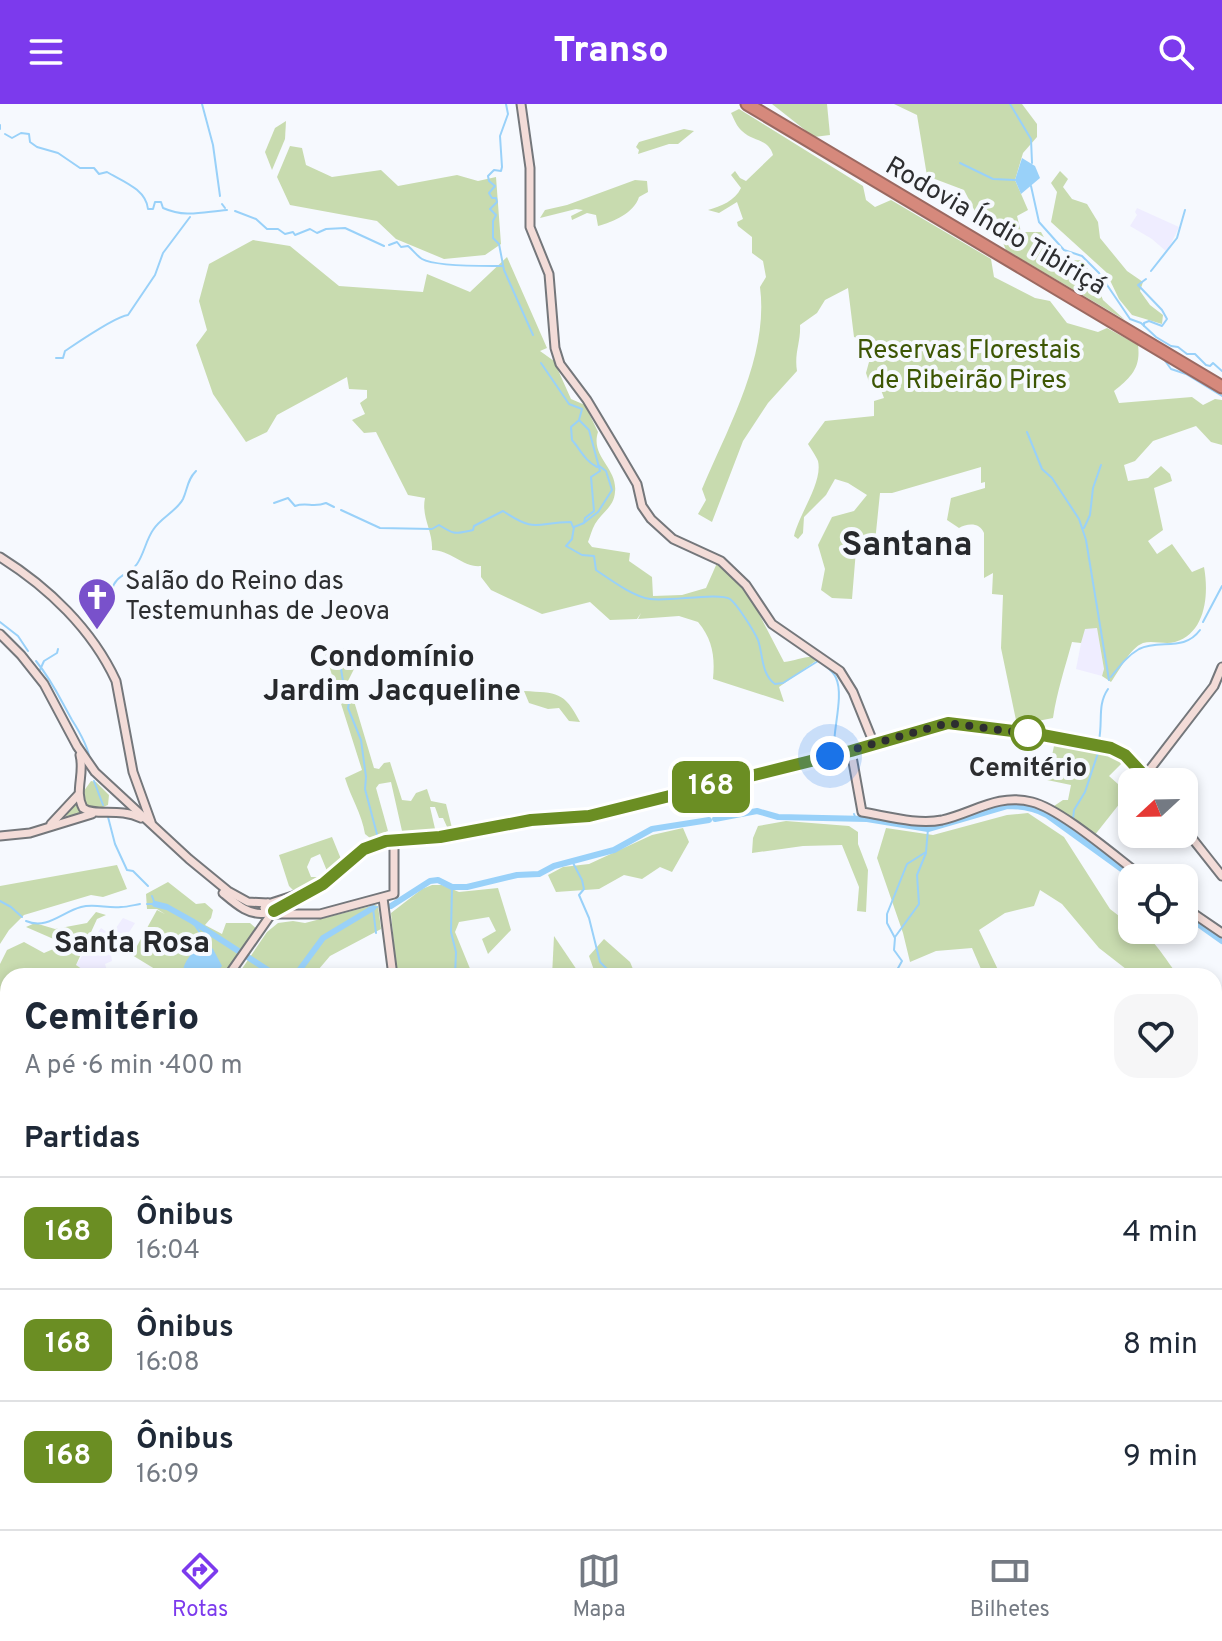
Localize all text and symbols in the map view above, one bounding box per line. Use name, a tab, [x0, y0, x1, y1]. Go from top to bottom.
text: Transo	[553, 29, 669, 75]
icon: menu	[24, 30, 68, 74]
icon: search	[1154, 30, 1198, 74]
street label: Rodovia Índio Tibiriçá	[879, 149, 1112, 304]
park label: Reservas Florestais de Ribeirão Pires	[857, 335, 1081, 398]
district label: Santana	[841, 525, 973, 568]
place label: Salão do Reino das Testemunhas de Jeova	[125, 566, 390, 629]
church icon: Salão do Reino das Testemunhas de Jeova	[76, 576, 118, 631]
district label: Condomínio Jardim Jacqueline	[263, 640, 521, 711]
marker: Cemitério	[1011, 716, 1045, 750]
your location	[810, 736, 850, 776]
place label: Cemitério	[969, 753, 1087, 786]
line badge: 168	[665, 761, 757, 813]
north arrow	[1118, 768, 1198, 848]
map controls	[1118, 768, 1198, 944]
text: 168	[688, 769, 734, 805]
button: locate	[1118, 864, 1198, 944]
district label: Santa Rosa	[54, 926, 210, 963]
button: heart	[1114, 994, 1198, 1078]
text: Cemitério	[24, 995, 199, 1044]
text: A pé · 6 min · 400 m	[24, 1050, 243, 1083]
text: Partidas	[24, 1121, 140, 1158]
text: Ônibus	[136, 1198, 234, 1235]
text: 168	[45, 1215, 91, 1251]
text: 4 min	[1122, 1215, 1198, 1252]
text: 16:04	[136, 1235, 200, 1268]
text: Ônibus	[136, 1310, 234, 1347]
text: 168	[45, 1327, 91, 1363]
text: 8 min	[1123, 1327, 1198, 1364]
text: 16:08	[136, 1347, 200, 1380]
text: Ônibus	[136, 1422, 234, 1459]
text: 168	[45, 1439, 91, 1475]
text: 9 min	[1123, 1439, 1198, 1476]
text: 16:09	[136, 1459, 199, 1492]
tab: Rotas	[172, 1549, 228, 1624]
tab: Mapa	[572, 1549, 626, 1624]
tab: Bilhetes	[970, 1549, 1050, 1624]

